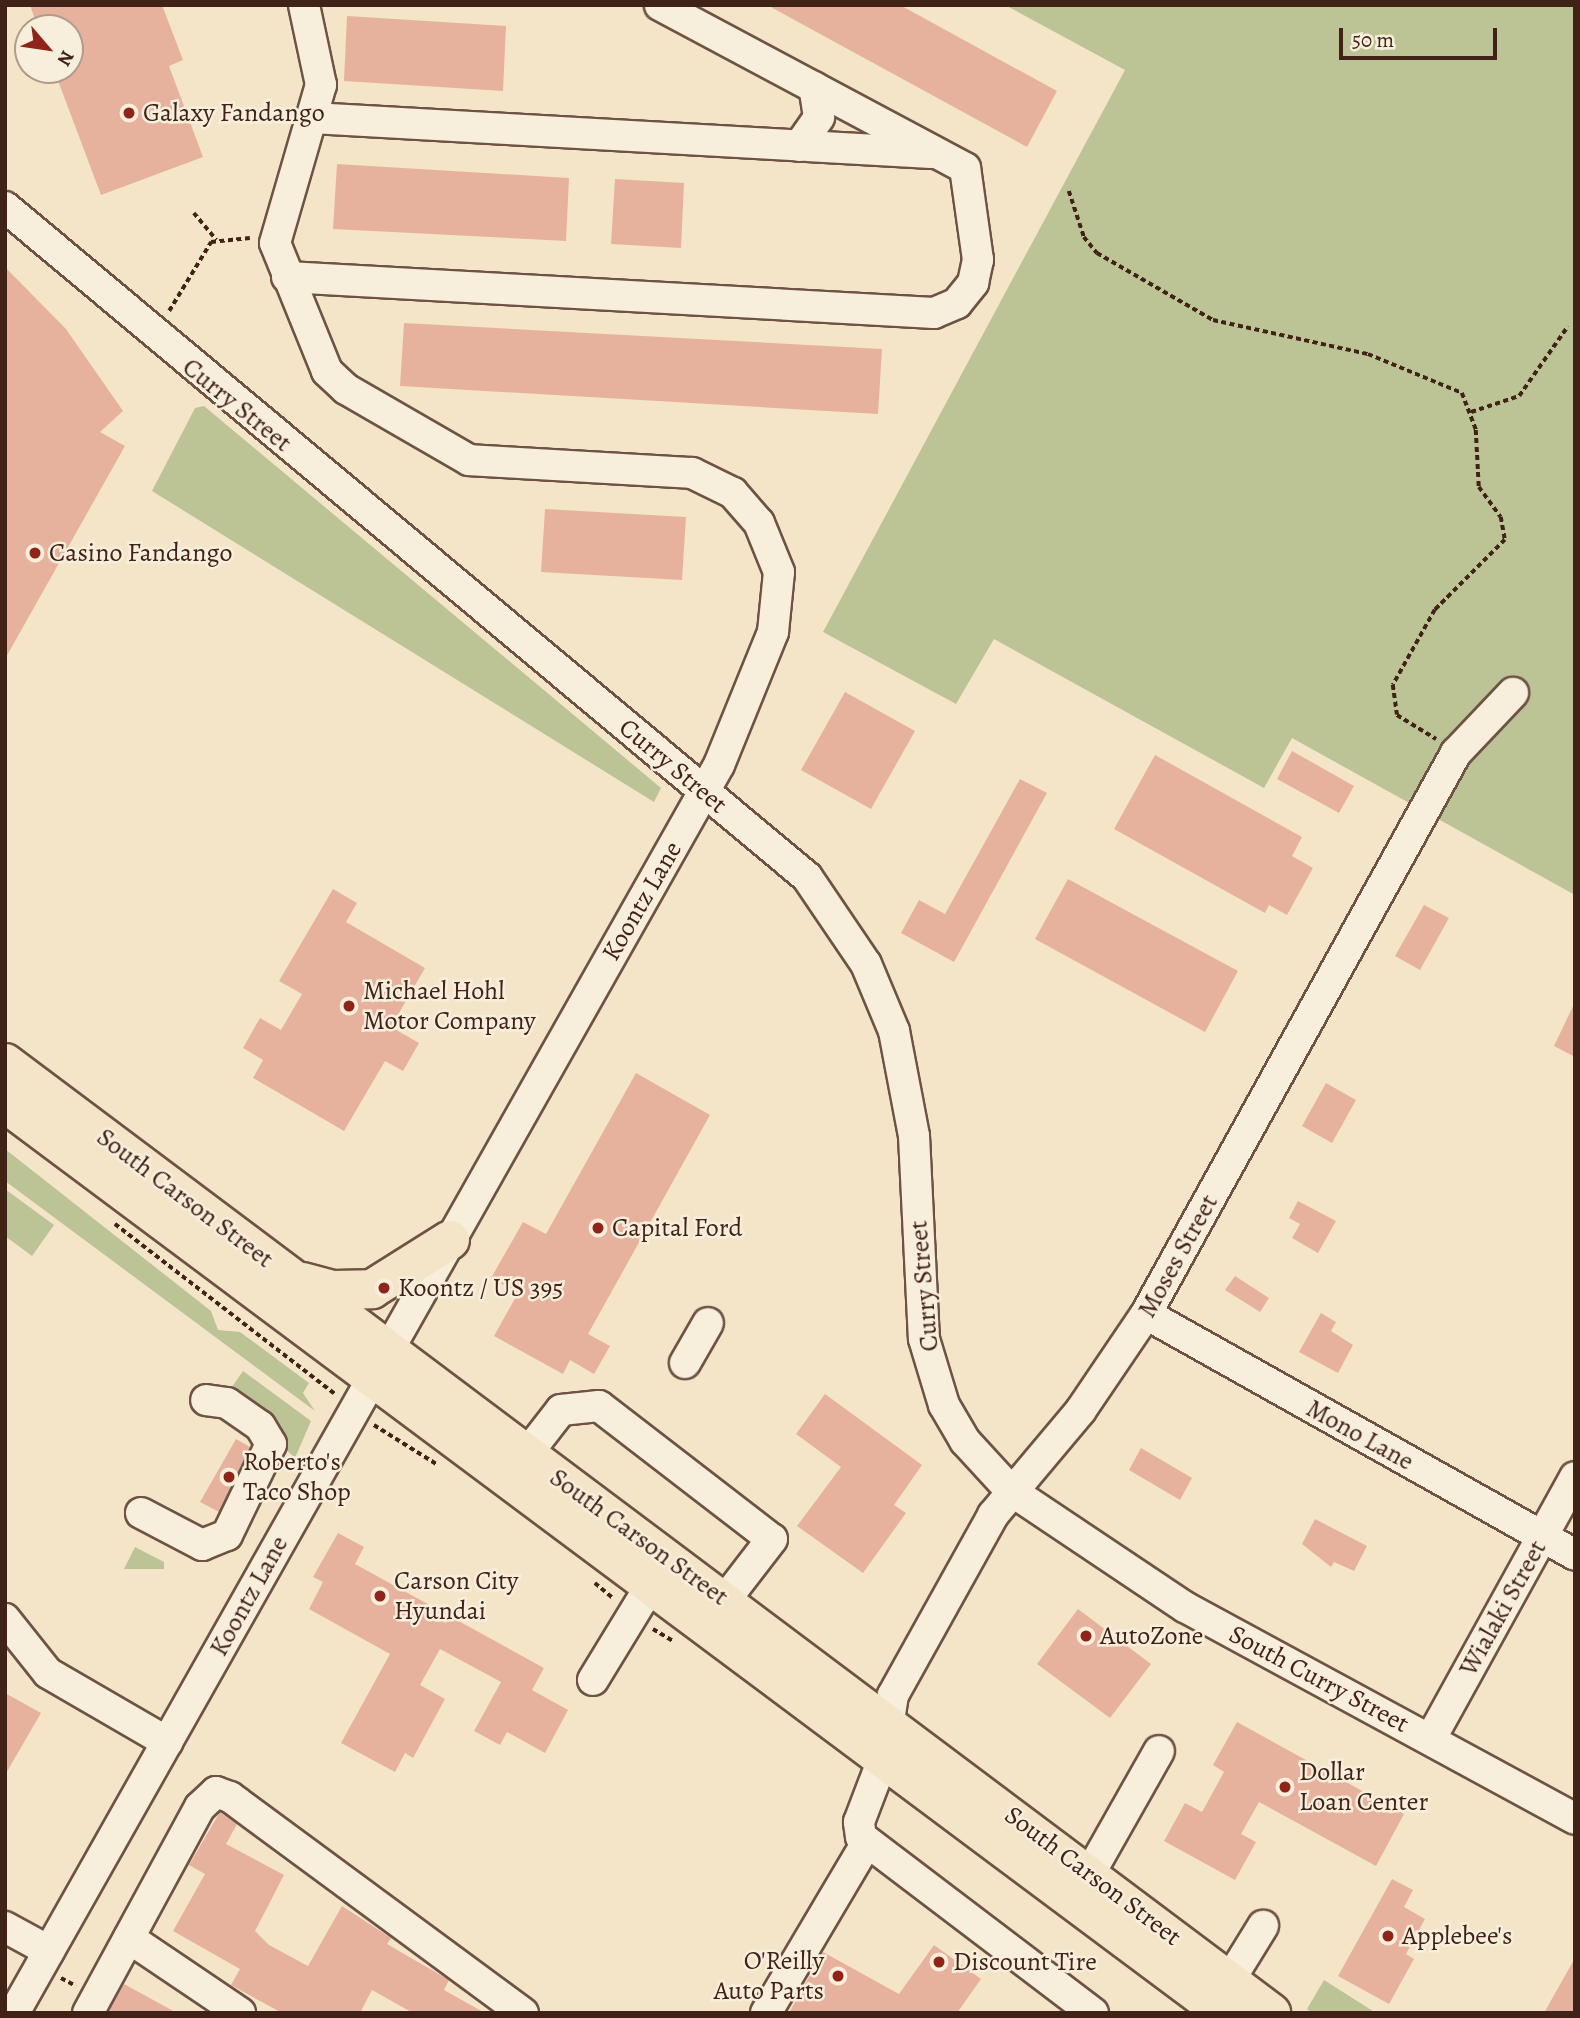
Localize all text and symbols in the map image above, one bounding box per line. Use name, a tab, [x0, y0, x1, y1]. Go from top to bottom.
north arrow	[14, 14, 84, 84]
scale bar	[1342, 14, 1500, 58]
text: 50 m	[1352, 26, 1394, 54]
text: N	[51, 46, 80, 71]
place label: Galaxy Fandango	[143, 97, 325, 129]
marker: Galaxy Fandango	[121, 105, 137, 121]
street label: Curry Street	[176, 352, 298, 458]
place label: Casino Fandango	[49, 537, 232, 569]
marker: Casino Fandango	[27, 545, 43, 561]
street label: Curry Street	[613, 712, 733, 820]
street label: Koontz Lane	[595, 836, 689, 966]
place label: Michael Hohl Motor Company	[363, 975, 536, 1036]
marker: Michael Hohl Motor Company	[341, 998, 357, 1014]
street label: South Carson Street	[91, 1121, 279, 1275]
street label: Moses Street	[1131, 1189, 1225, 1323]
place label: Capital Ford	[612, 1212, 742, 1244]
street label: Curry Street	[903, 1219, 945, 1353]
marker: Capital Ford	[590, 1220, 606, 1236]
place label: Koontz / US 395	[398, 1272, 564, 1304]
marker: Koontz / US 395	[376, 1280, 392, 1296]
street label: Mono Lane	[1301, 1393, 1419, 1477]
place label: Roberto's Taco Shop	[243, 1446, 351, 1508]
street label: South Carson Street	[544, 1462, 734, 1612]
marker: Roberto's Taco Shop	[221, 1469, 237, 1485]
street label: Koontz Lane	[203, 1530, 295, 1662]
street label: Wialaki Street	[1453, 1535, 1553, 1681]
place label: Carson City Hyundai	[394, 1565, 518, 1626]
marker: Carson City Hyundai	[372, 1588, 388, 1604]
street label: South Curry Street	[1224, 1618, 1414, 1740]
place label: AutoZone	[1100, 1620, 1203, 1652]
marker: AutoZone	[1078, 1628, 1094, 1644]
place label: Dollar Loan Center	[1299, 1756, 1428, 1817]
marker: Dollar Loan Center	[1277, 1779, 1293, 1795]
street label: South Carson Street	[999, 1799, 1187, 1953]
place label: Applebee's	[1402, 1920, 1512, 1952]
marker: Applebee's	[1380, 1928, 1396, 1944]
place label: O'Reilly Auto Parts	[714, 1945, 824, 2007]
place label: Discount Tire	[953, 1946, 1097, 1978]
marker: Discount Tire	[931, 1954, 947, 1970]
marker: O'Reilly Auto Parts	[830, 1968, 846, 1984]

